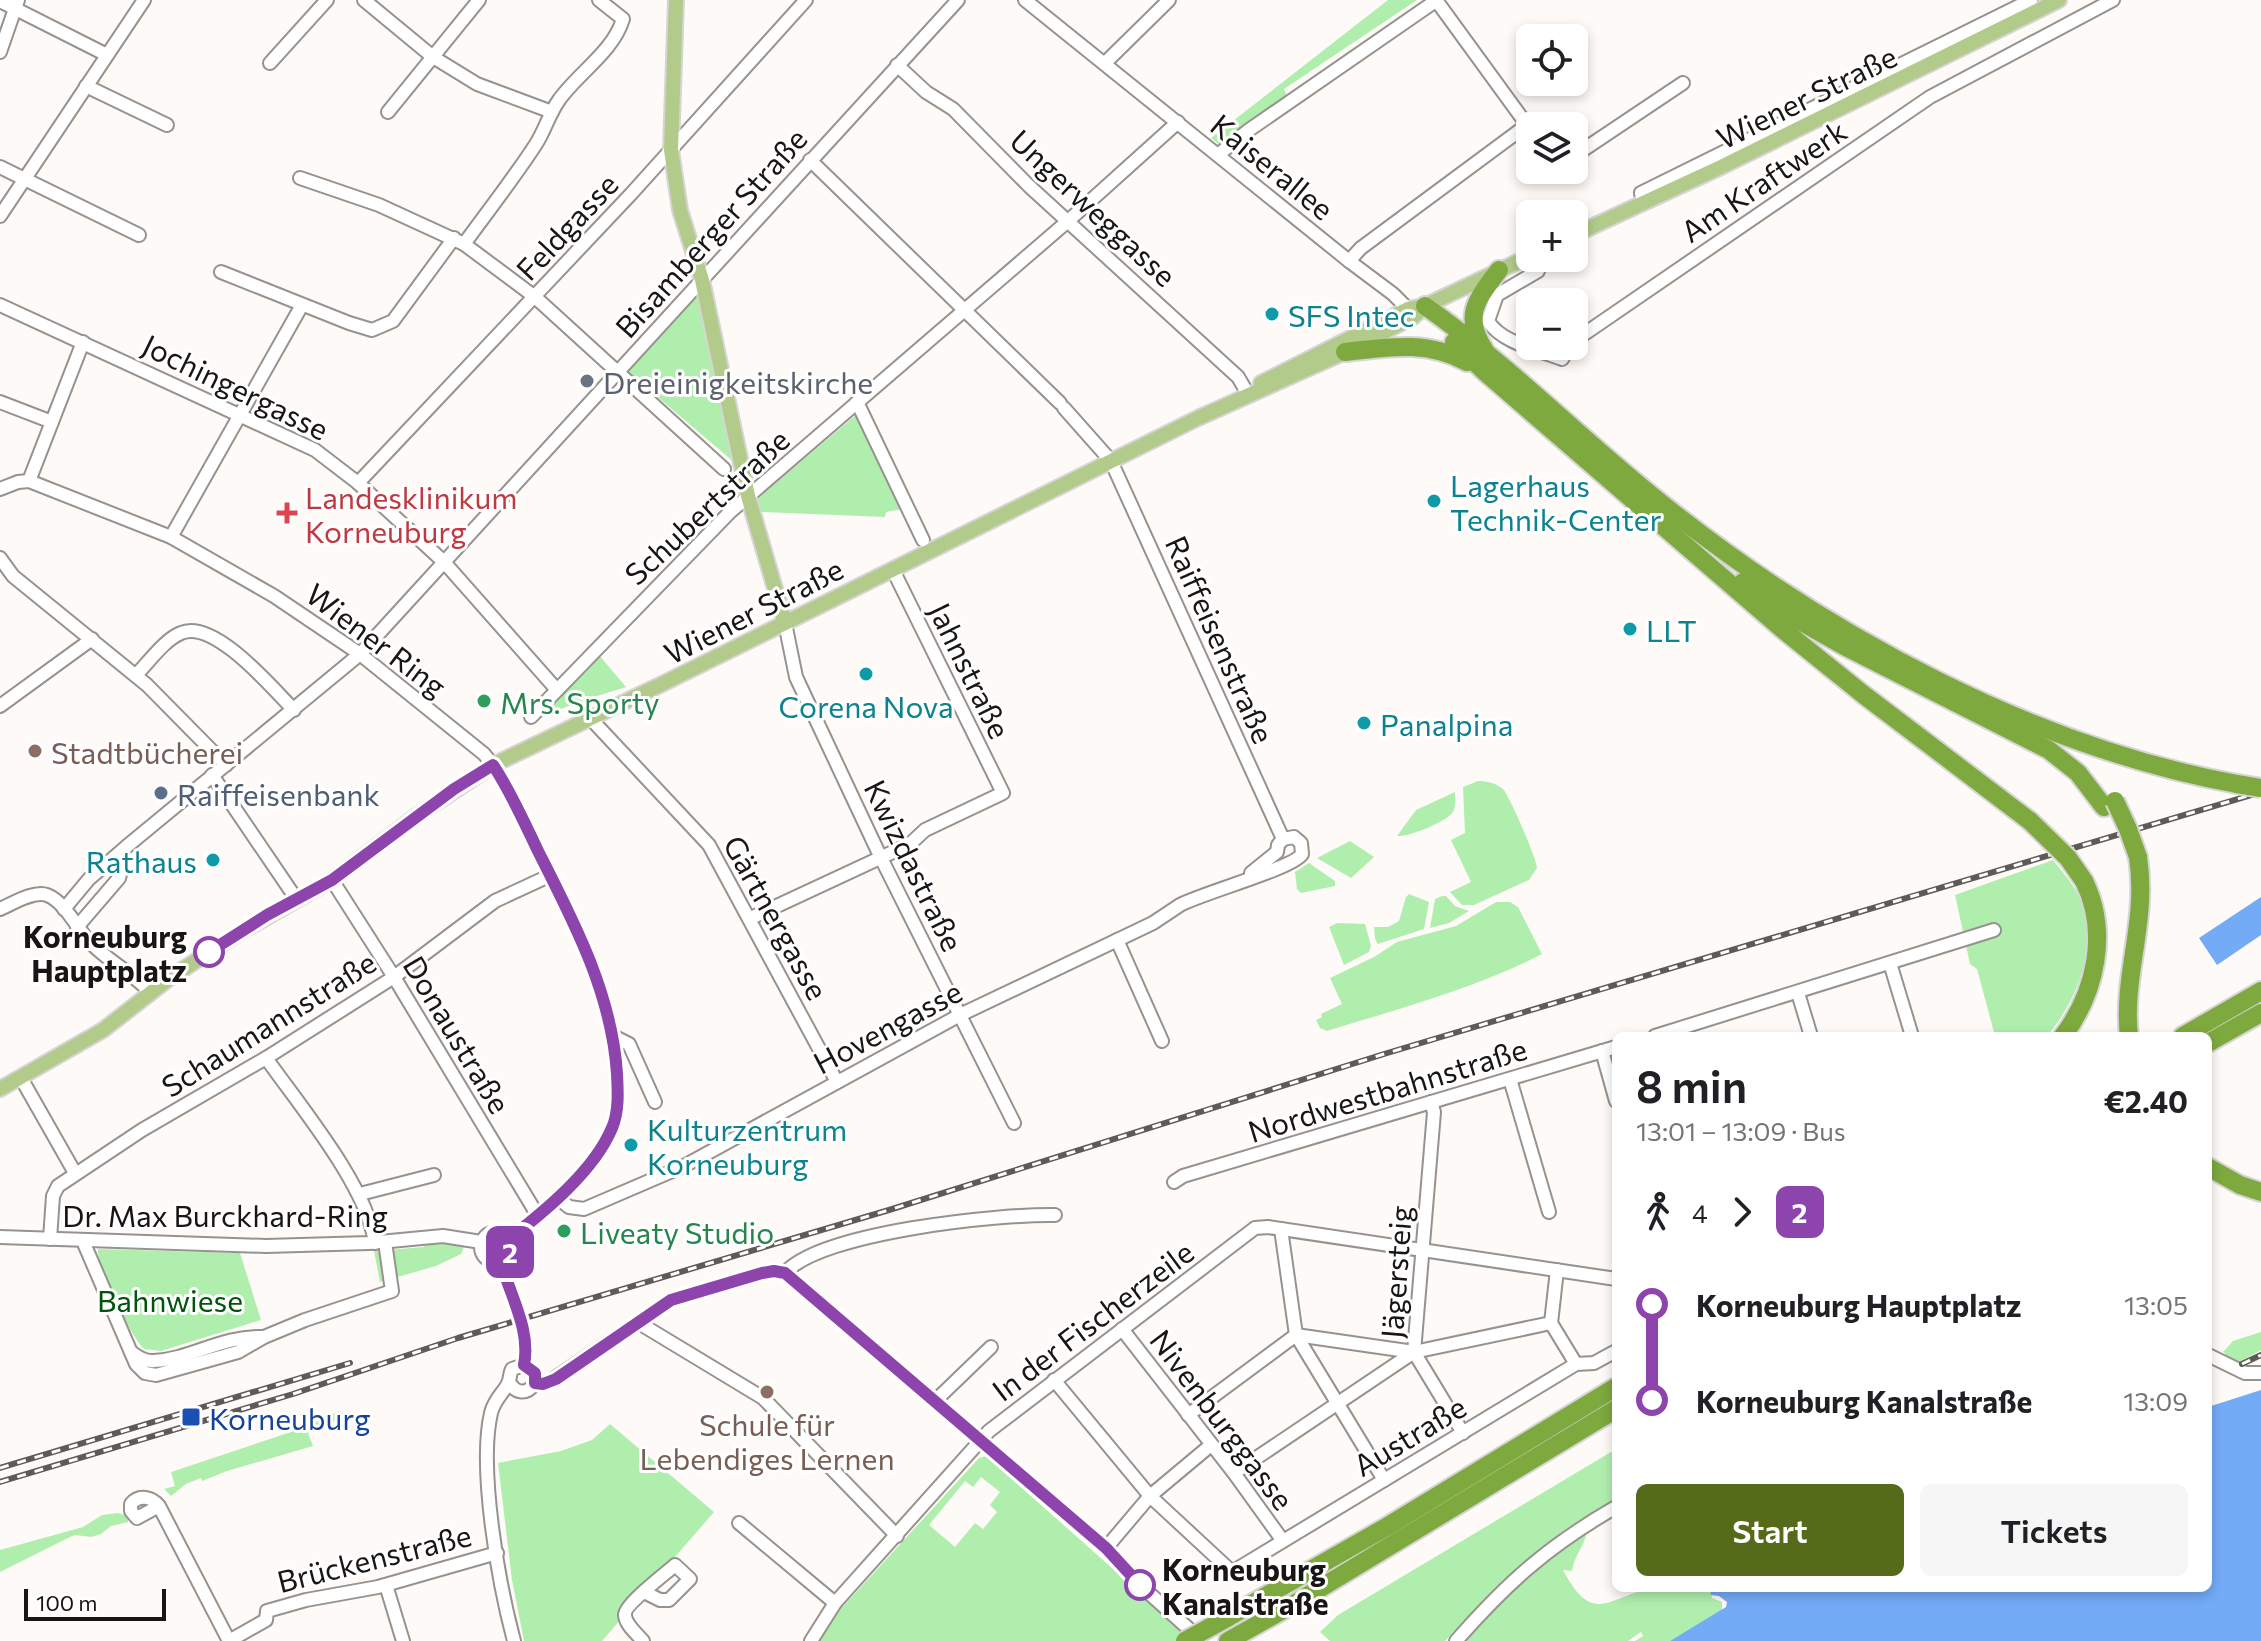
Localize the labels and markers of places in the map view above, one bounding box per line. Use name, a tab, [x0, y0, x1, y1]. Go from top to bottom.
place label: SFS Intec	[1288, 296, 1414, 333]
marker: SFS Intec	[1263, 305, 1281, 323]
place label: Dreieinigkeitskirche	[603, 363, 873, 400]
marker: Dreieinigkeitskirche	[578, 372, 596, 390]
place label: Lagerhaus Technik-Center	[1450, 466, 1661, 537]
place label: Landesklinikum Korneuburg	[305, 478, 518, 549]
marker: Lagerhaus Technik-Center	[1425, 492, 1443, 510]
marker: Landesklinikum Korneuburg	[276, 502, 298, 524]
place label: LLT	[1646, 611, 1697, 648]
marker: LLT	[1621, 620, 1639, 638]
marker: Corena Nova	[857, 665, 875, 683]
place label: Mrs. Sporty	[500, 683, 660, 720]
place label: Corena Nova	[778, 687, 954, 724]
marker: Mrs. Sporty	[475, 692, 493, 710]
place label: Panalpina	[1380, 705, 1513, 742]
marker: Panalpina	[1355, 714, 1373, 732]
place label: Stadtbücherei	[51, 733, 243, 770]
marker: Stadtbücherei	[26, 742, 44, 760]
place label: Raiffeisenbank	[177, 775, 380, 812]
marker: Raiffeisenbank	[152, 784, 170, 802]
place label: Rathaus	[86, 842, 197, 879]
marker: Rathaus	[204, 851, 222, 869]
place label: Korneuburg Hauptplatz	[23, 917, 187, 988]
marker: Korneuburg Hauptplatz	[194, 937, 224, 967]
place label: Kulturzentrum Korneuburg	[647, 1110, 847, 1181]
marker: Kulturzentrum Korneuburg	[622, 1136, 640, 1154]
place label: Liveaty Studio	[580, 1213, 774, 1250]
marker: Liveaty Studio	[555, 1222, 573, 1240]
marker: Schule für Lebendiges Lernen	[758, 1383, 776, 1401]
place label: Korneuburg	[209, 1399, 371, 1436]
place label: Schule für Lebendiges Lernen	[639, 1405, 895, 1476]
marker: Korneuburg	[180, 1406, 202, 1428]
place label: Korneuburg Kanalstraße	[1162, 1550, 1329, 1621]
marker: Korneuburg Kanalstraße	[1125, 1570, 1155, 1600]

